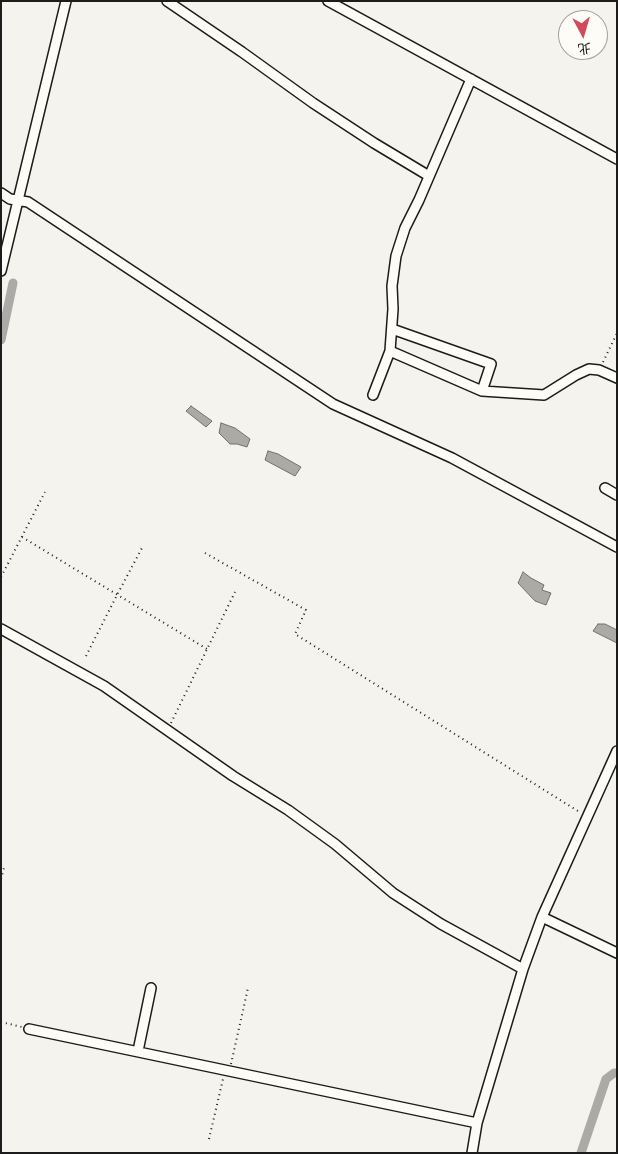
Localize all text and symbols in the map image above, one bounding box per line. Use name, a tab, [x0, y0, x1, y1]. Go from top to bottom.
north arrow	[558, 10, 608, 60]
text: 北	[577, 39, 592, 60]

